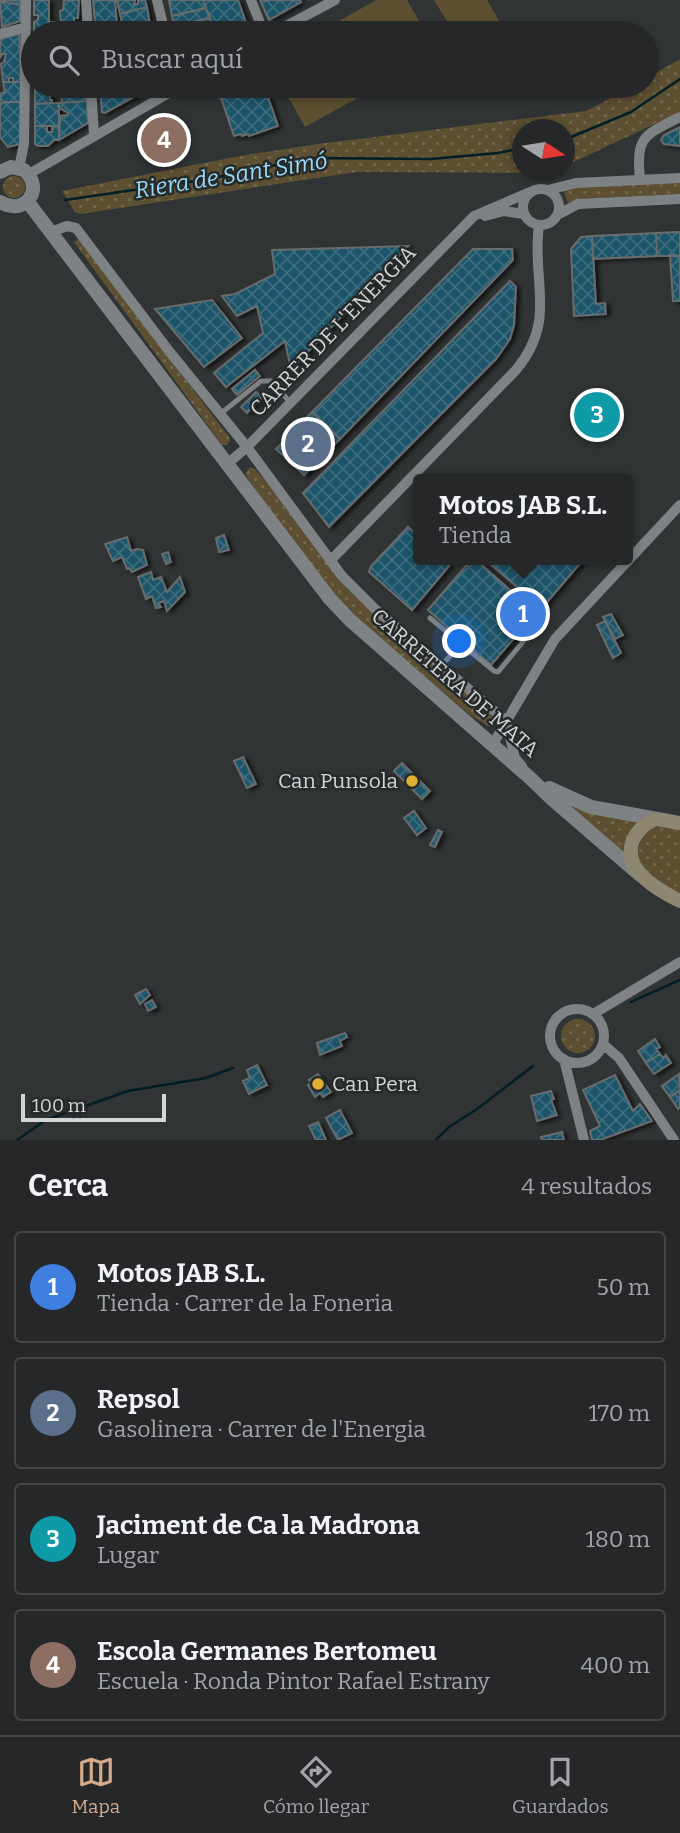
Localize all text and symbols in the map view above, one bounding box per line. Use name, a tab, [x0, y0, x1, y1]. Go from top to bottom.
search box	[21, 21, 659, 98]
icon: search	[45, 41, 83, 79]
text: Buscar aquí	[101, 44, 243, 75]
pin: 4	[141, 114, 187, 166]
north arrow	[512, 119, 575, 182]
water label: Riera de Sant Simó	[133, 146, 329, 204]
street label: CARRER DE L'ENERGIA	[244, 240, 422, 422]
pin: 3	[574, 389, 620, 441]
pin: 2	[285, 418, 331, 470]
popup	[413, 474, 633, 565]
text: Motos JAB S.L.	[439, 490, 607, 521]
text: Tienda	[439, 521, 512, 549]
pin: 1	[500, 588, 546, 640]
street label: CARRETERA DE MATA	[366, 603, 544, 763]
your location	[442, 624, 476, 658]
place label: Can Punsola	[278, 768, 399, 794]
marker: Can Punsola	[404, 773, 420, 789]
place label: Can Pera	[332, 1071, 418, 1097]
marker: Can Pera	[310, 1076, 326, 1092]
scale bar	[21, 1091, 166, 1123]
text: 100 m	[32, 1094, 86, 1117]
text: Cerca	[28, 1168, 108, 1204]
text: 4 resultados	[521, 1172, 652, 1200]
text: Motos JAB S.L.	[97, 1258, 266, 1289]
text: 1	[48, 1273, 58, 1301]
text: 50 m	[596, 1273, 650, 1301]
text: Tienda · Carrer de la Foneria	[97, 1289, 393, 1317]
text: Repsol	[97, 1384, 180, 1415]
text: 2	[47, 1399, 59, 1427]
text: 170 m	[588, 1399, 650, 1427]
text: Gasolinera · Carrer de l'Energia	[97, 1415, 426, 1443]
text: Jaciment de Ca la Madrona	[97, 1510, 420, 1541]
text: 3	[46, 1525, 60, 1553]
text: 180 m	[586, 1525, 650, 1553]
text: Lugar	[97, 1541, 159, 1569]
text: Escola Germanes Bertomeu	[97, 1636, 437, 1667]
text: 4	[46, 1651, 60, 1679]
text: 400 m	[581, 1651, 650, 1679]
text: Escuela · Ronda Pintor Rafael Estrany	[97, 1667, 490, 1695]
tab: Mapa	[71, 1753, 120, 1818]
tab: Cómo llegar	[263, 1753, 369, 1818]
tab: Guardados	[512, 1753, 609, 1818]

